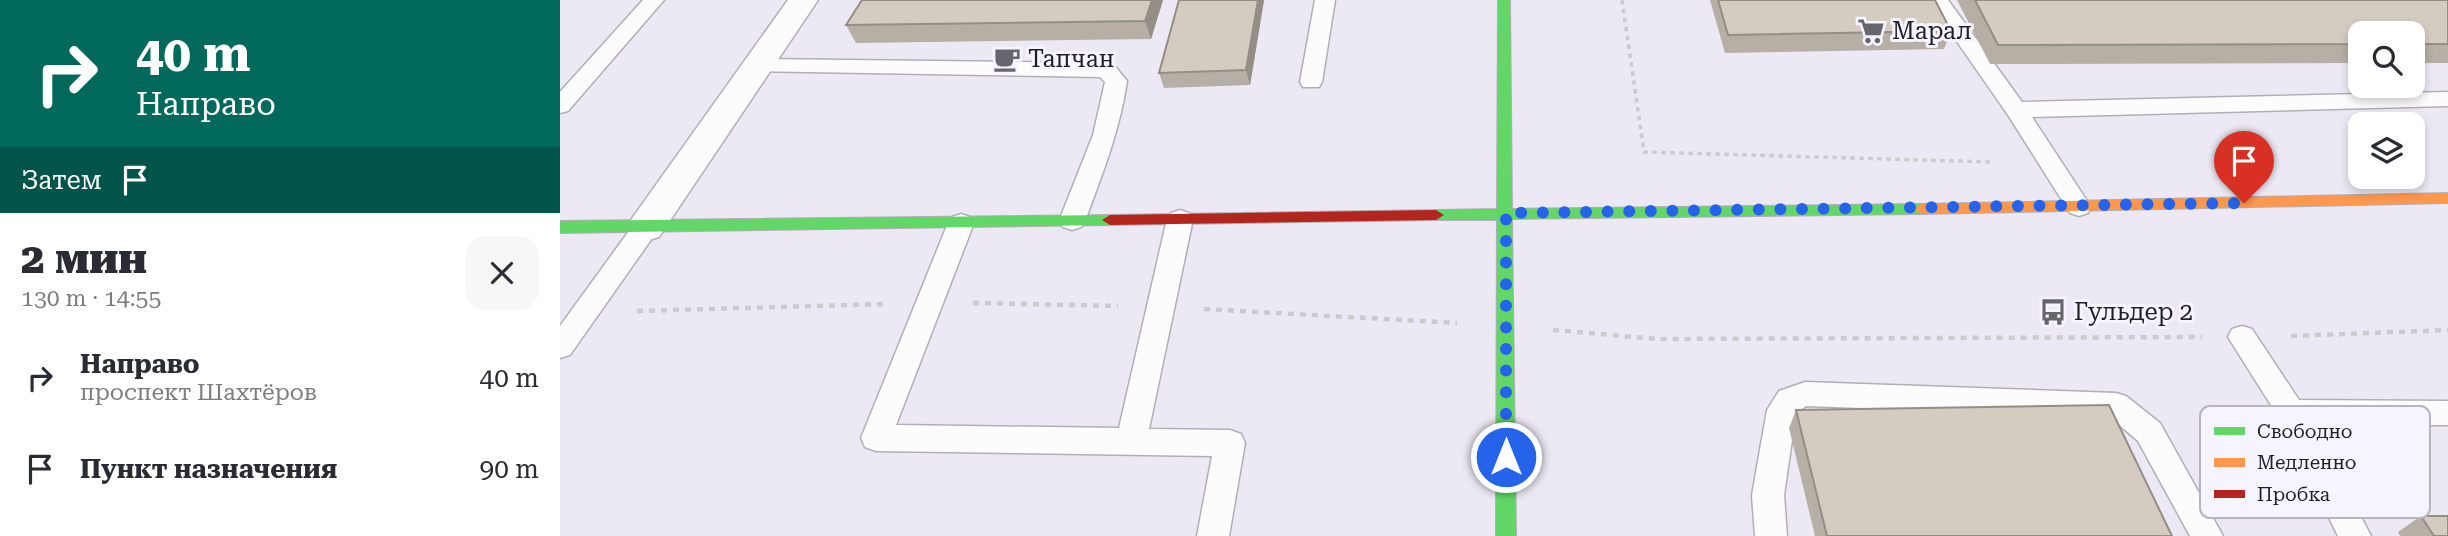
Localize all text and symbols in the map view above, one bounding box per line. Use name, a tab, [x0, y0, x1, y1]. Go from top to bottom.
supermarket icon: Марал	[1856, 16, 1886, 46]
place label: Марал	[1892, 17, 1972, 45]
map controls	[2348, 21, 2425, 189]
button: search	[2348, 21, 2425, 98]
text: 40 m	[136, 26, 251, 83]
icon: right	[21, 28, 112, 119]
cafe icon: Тапчан	[992, 44, 1022, 74]
place label: Тапчан	[1028, 45, 1114, 73]
text: Направо	[136, 85, 276, 123]
button: layers	[2348, 112, 2425, 189]
pin	[2214, 131, 2274, 203]
icon: arrive	[2225, 142, 2263, 180]
icon: arrive	[116, 161, 154, 199]
text: Затем	[21, 165, 102, 195]
text: 2 мин	[21, 234, 147, 283]
button: close	[465, 236, 539, 310]
text: 130 m · 14:55	[21, 285, 161, 312]
bus stop icon: Гульдер 2	[2038, 297, 2068, 327]
place label: Гульдер 2	[2074, 298, 2193, 326]
text: Направо	[80, 349, 200, 379]
icon: right	[21, 359, 59, 397]
text: 40 m	[480, 363, 539, 393]
text: проспект Шахтёров	[80, 379, 317, 406]
legend	[2200, 406, 2430, 518]
position arrow	[1469, 420, 1543, 494]
text: Свободно	[2257, 420, 2352, 443]
icon: arrive	[21, 450, 59, 488]
text: Медленно	[2257, 451, 2356, 474]
text: Пункт назначения	[80, 454, 337, 484]
text: 90 m	[480, 454, 539, 484]
text: Пробка	[2257, 483, 2331, 506]

